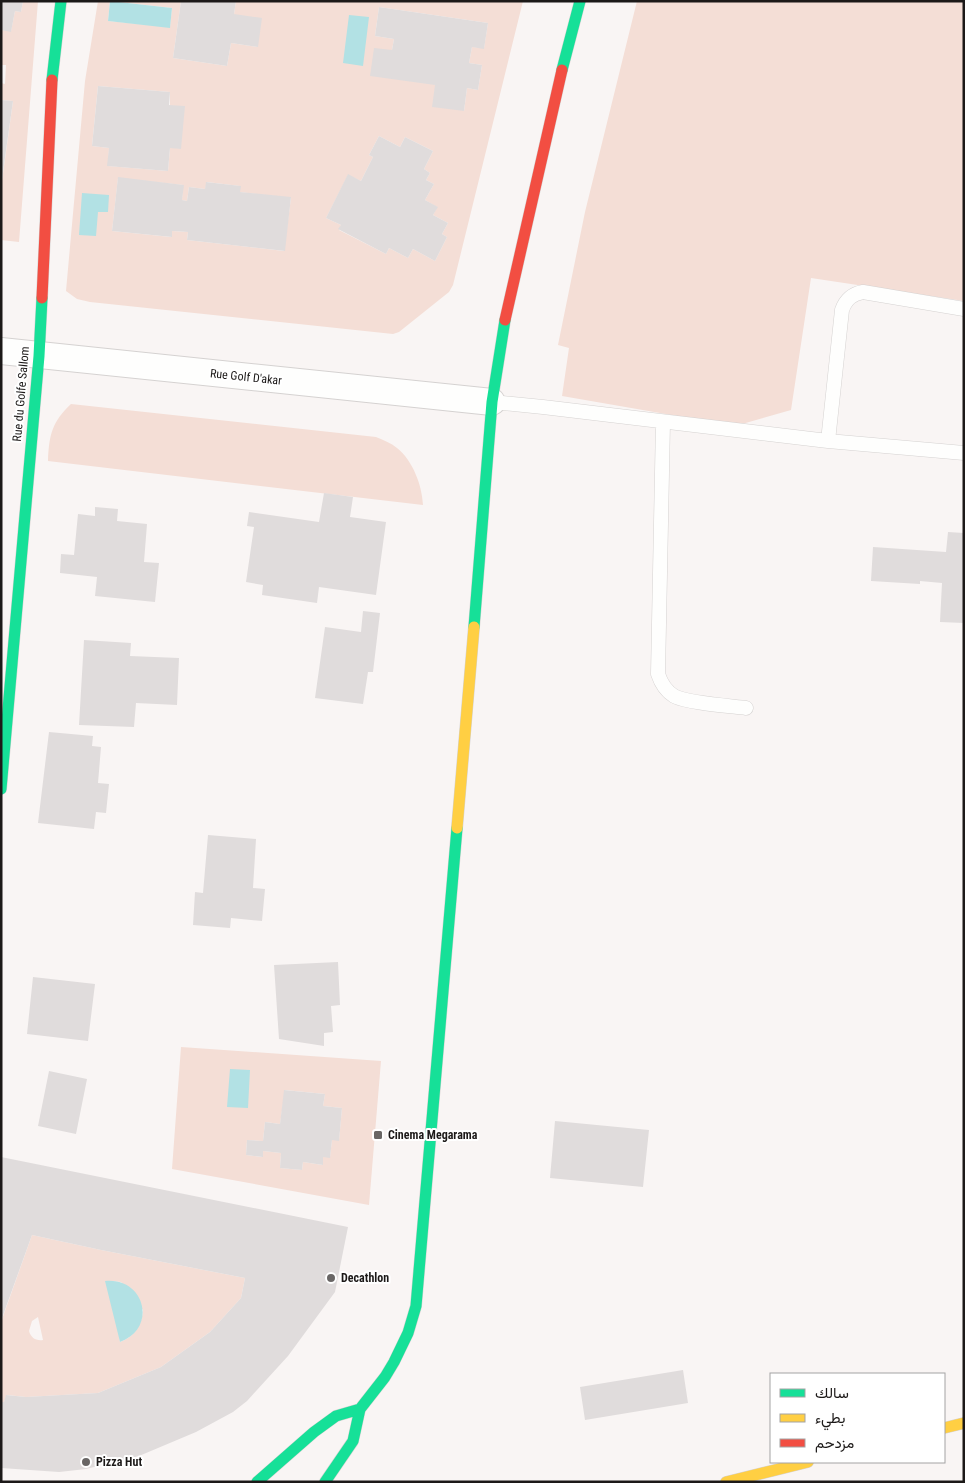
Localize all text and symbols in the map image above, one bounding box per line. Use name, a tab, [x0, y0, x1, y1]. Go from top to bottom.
street label: Rue du Golfe Sallom	[10, 346, 32, 442]
street label: Rue Golf D'akar	[209, 366, 283, 388]
place label: Cinema Megarama	[388, 1128, 478, 1142]
marker: Cinema Megarama	[372, 1129, 384, 1141]
place label: Decathlon	[341, 1271, 389, 1285]
marker: Decathlon	[325, 1272, 337, 1284]
legend	[770, 1373, 945, 1463]
text: سالك	[815, 1384, 849, 1402]
text: بطيء	[815, 1409, 845, 1431]
text: مزدحم	[815, 1434, 854, 1453]
place label: Pizza Hut	[96, 1455, 142, 1469]
marker: Pizza Hut	[80, 1456, 92, 1468]

